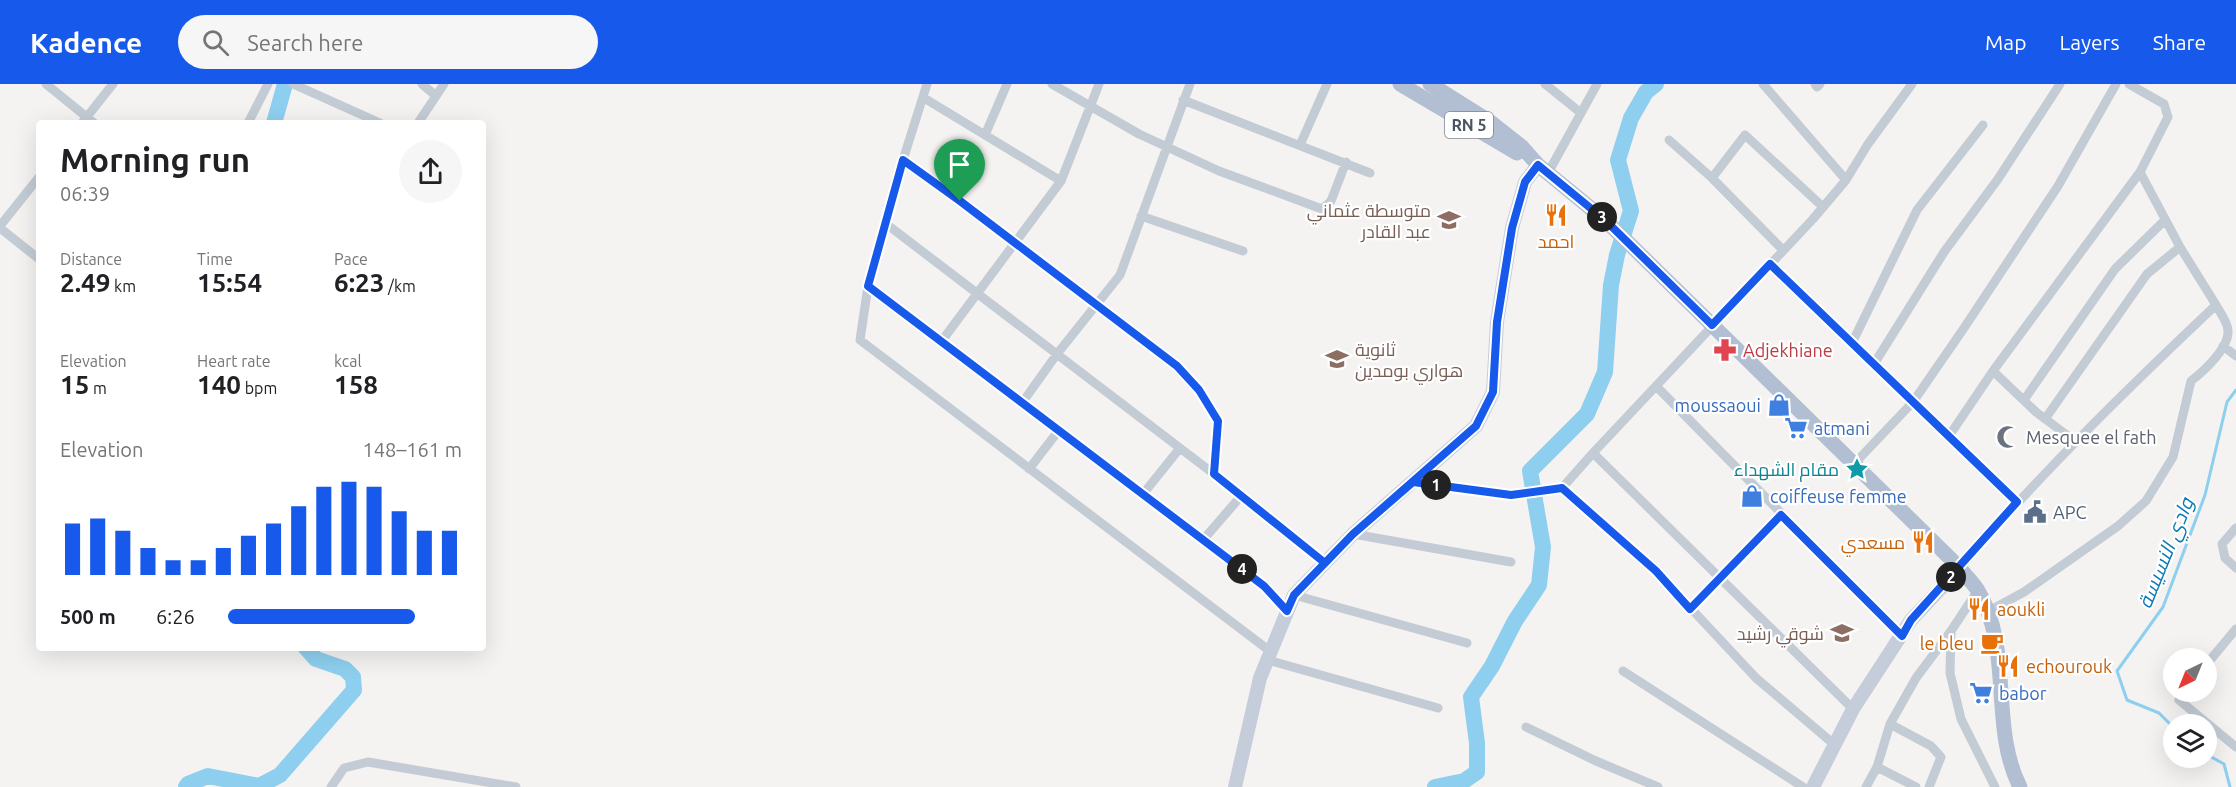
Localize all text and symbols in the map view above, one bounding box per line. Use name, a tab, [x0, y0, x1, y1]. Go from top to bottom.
search box	[178, 15, 598, 69]
icon: search	[199, 26, 232, 59]
text: Kadence	[30, 27, 142, 58]
text: Search here	[247, 30, 364, 55]
text: Map	[1985, 30, 2026, 54]
text: Layers	[2059, 30, 2120, 54]
text: Share	[2153, 30, 2206, 54]
road number: RN 5	[1445, 112, 1493, 138]
pin	[934, 139, 985, 201]
button: share	[399, 140, 462, 203]
text: Morning run	[60, 141, 250, 178]
icon: arrive	[943, 148, 976, 181]
text: 06:39	[60, 182, 110, 205]
place label: متوسطة عثماني عبد القادر	[1307, 200, 1431, 243]
restaurant icon: احمد	[1543, 202, 1569, 228]
pin: 3	[1587, 202, 1617, 232]
school or university icon: متوسطة عثماني عبد القادر	[1436, 207, 1462, 233]
text: 3	[1597, 208, 1607, 226]
place label: احمد	[1538, 231, 1574, 251]
text: Distance	[60, 250, 122, 268]
text: Time	[197, 250, 233, 268]
text: Pace	[334, 250, 368, 268]
text: 2.49	[60, 268, 110, 297]
text: 15:54	[197, 268, 262, 297]
text: 6:23	[334, 268, 384, 297]
text: km	[110, 277, 136, 295]
text: /km	[384, 277, 416, 295]
pharmacy icon: Adjekhiane	[1712, 337, 1738, 363]
place label: ثانوية هواري بومدين	[1355, 339, 1463, 385]
place label: Adjekhiane	[1743, 340, 1833, 360]
school or university icon: ثانوية هواري بومدين	[1324, 346, 1350, 372]
text: Elevation	[60, 352, 127, 370]
text: Heart rate	[197, 352, 271, 370]
text: kcal	[334, 352, 362, 370]
text: 15	[60, 370, 89, 399]
text: 140	[197, 370, 241, 399]
text: 158	[334, 370, 378, 399]
text: m	[89, 379, 107, 397]
text: bpm	[241, 379, 277, 397]
shop icon: moussaoui	[1766, 392, 1792, 418]
place label: moussaoui	[1675, 395, 1761, 415]
supermarket icon: atmani	[1783, 415, 1809, 441]
place label: atmani	[1814, 418, 1870, 438]
mosque icon: Mesquee el fath	[1995, 424, 2021, 450]
place label: Mesquee el fath	[2026, 427, 2156, 447]
text: Elevation	[60, 438, 143, 461]
text: 148–161 m	[363, 438, 462, 461]
place icon: مقام الشهداء	[1844, 456, 1870, 482]
place label: مقام الشهداء	[1734, 459, 1839, 482]
pin: 1	[1421, 470, 1451, 500]
text: 1	[1431, 476, 1441, 494]
shop icon: coiffeuse femme	[1739, 483, 1765, 509]
place label: coiffeuse femme	[1770, 486, 1907, 506]
water label: وادي النسيسة	[2132, 493, 2203, 613]
public building icon: APC	[2022, 499, 2048, 525]
place label: APC	[2053, 502, 2087, 522]
restaurant icon: مسعدي	[1910, 529, 1936, 555]
place label: مسعدي	[1841, 532, 1905, 557]
pin: 4	[1227, 554, 1257, 584]
text: 4	[1237, 560, 1247, 578]
pin: 2	[1936, 562, 1966, 592]
text: 2	[1946, 568, 1956, 586]
restaurant icon: aoukli	[1966, 596, 1992, 622]
place label: aoukli	[1997, 599, 2045, 619]
text: 500 m	[60, 605, 116, 628]
text: 6:26	[156, 605, 195, 628]
school or university icon: شوقي رشيد	[1829, 620, 1855, 646]
place label: شوقي رشيد	[1737, 623, 1824, 648]
cafe icon: le bleu	[1979, 630, 2005, 656]
place label: le bleu	[1920, 633, 1974, 653]
north arrow	[2163, 648, 2217, 702]
map controls	[2163, 648, 2217, 768]
restaurant icon: echourouk	[1995, 653, 2021, 679]
place label: echourouk	[2026, 656, 2112, 676]
supermarket icon: babor	[1968, 680, 1994, 706]
place label: babor	[1999, 683, 2047, 703]
button: layers	[2163, 714, 2217, 768]

